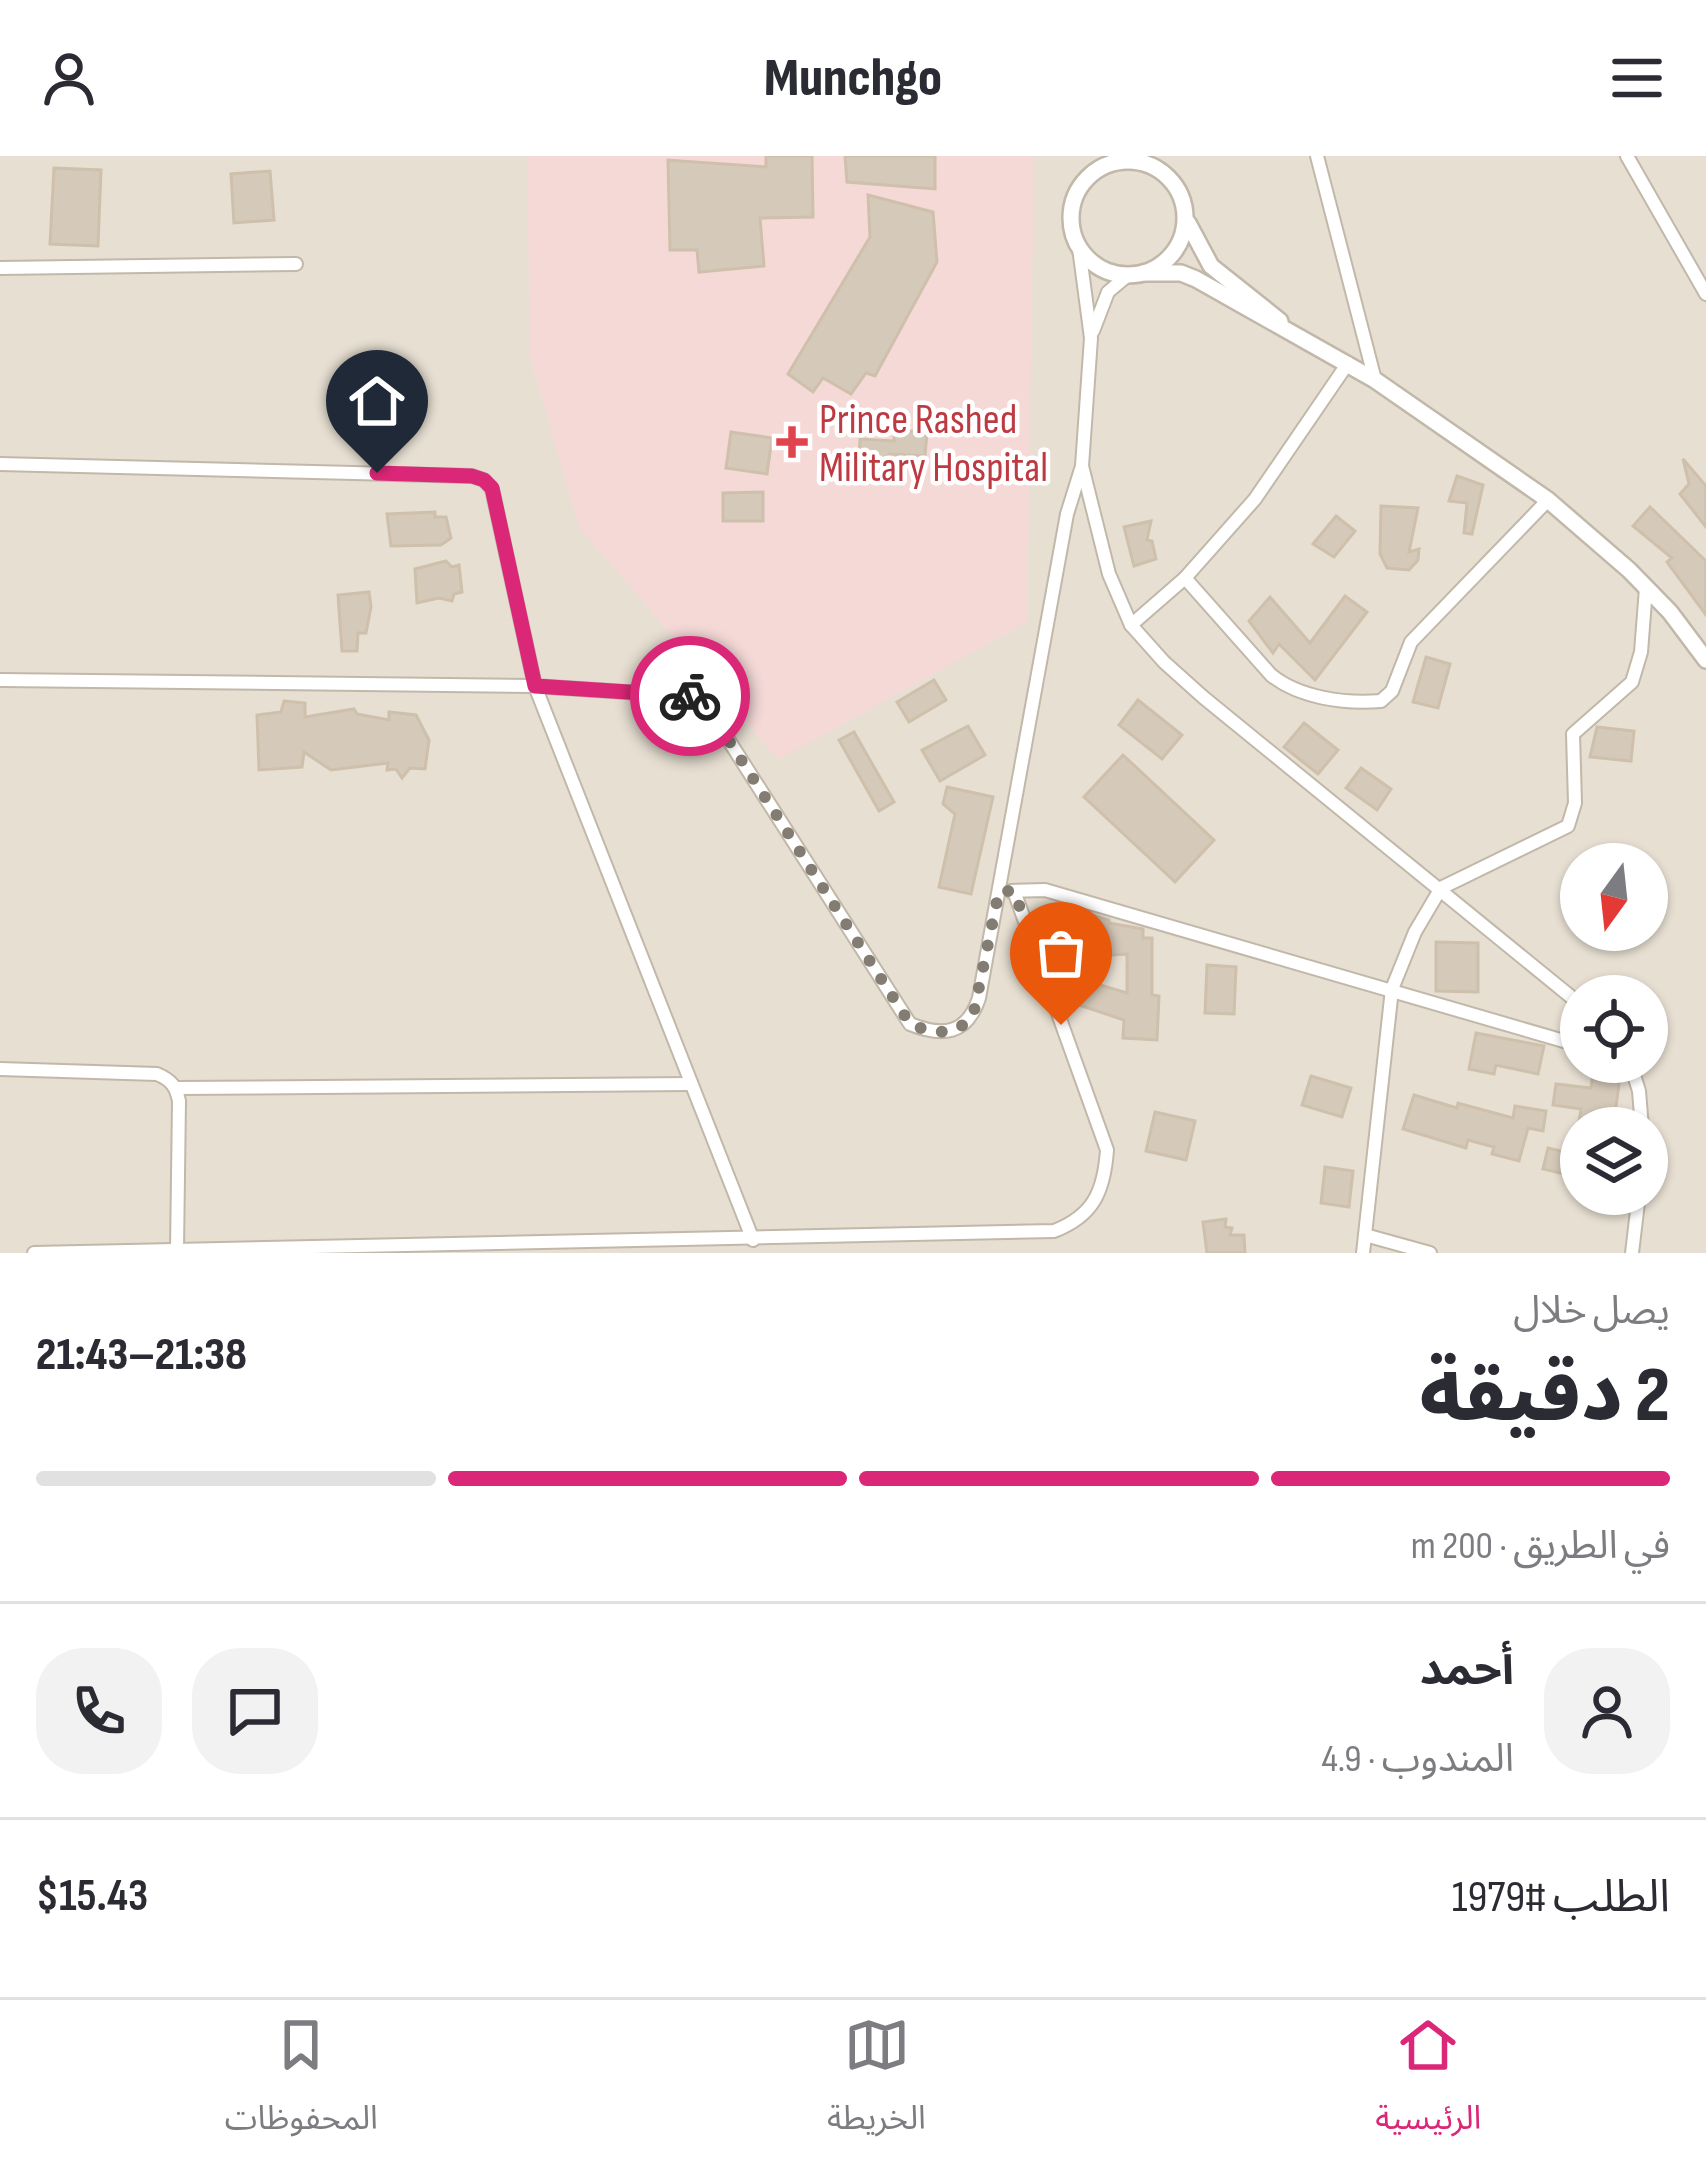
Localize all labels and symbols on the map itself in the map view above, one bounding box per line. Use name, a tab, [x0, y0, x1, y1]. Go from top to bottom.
pin	[326, 350, 428, 473]
place label: Prince Rashed Military Hospital	[819, 395, 1048, 494]
marker: Prince Rashed Military Hospital	[776, 426, 808, 458]
courier	[630, 636, 750, 756]
north arrow	[1560, 843, 1668, 951]
pin	[1010, 902, 1112, 1025]

